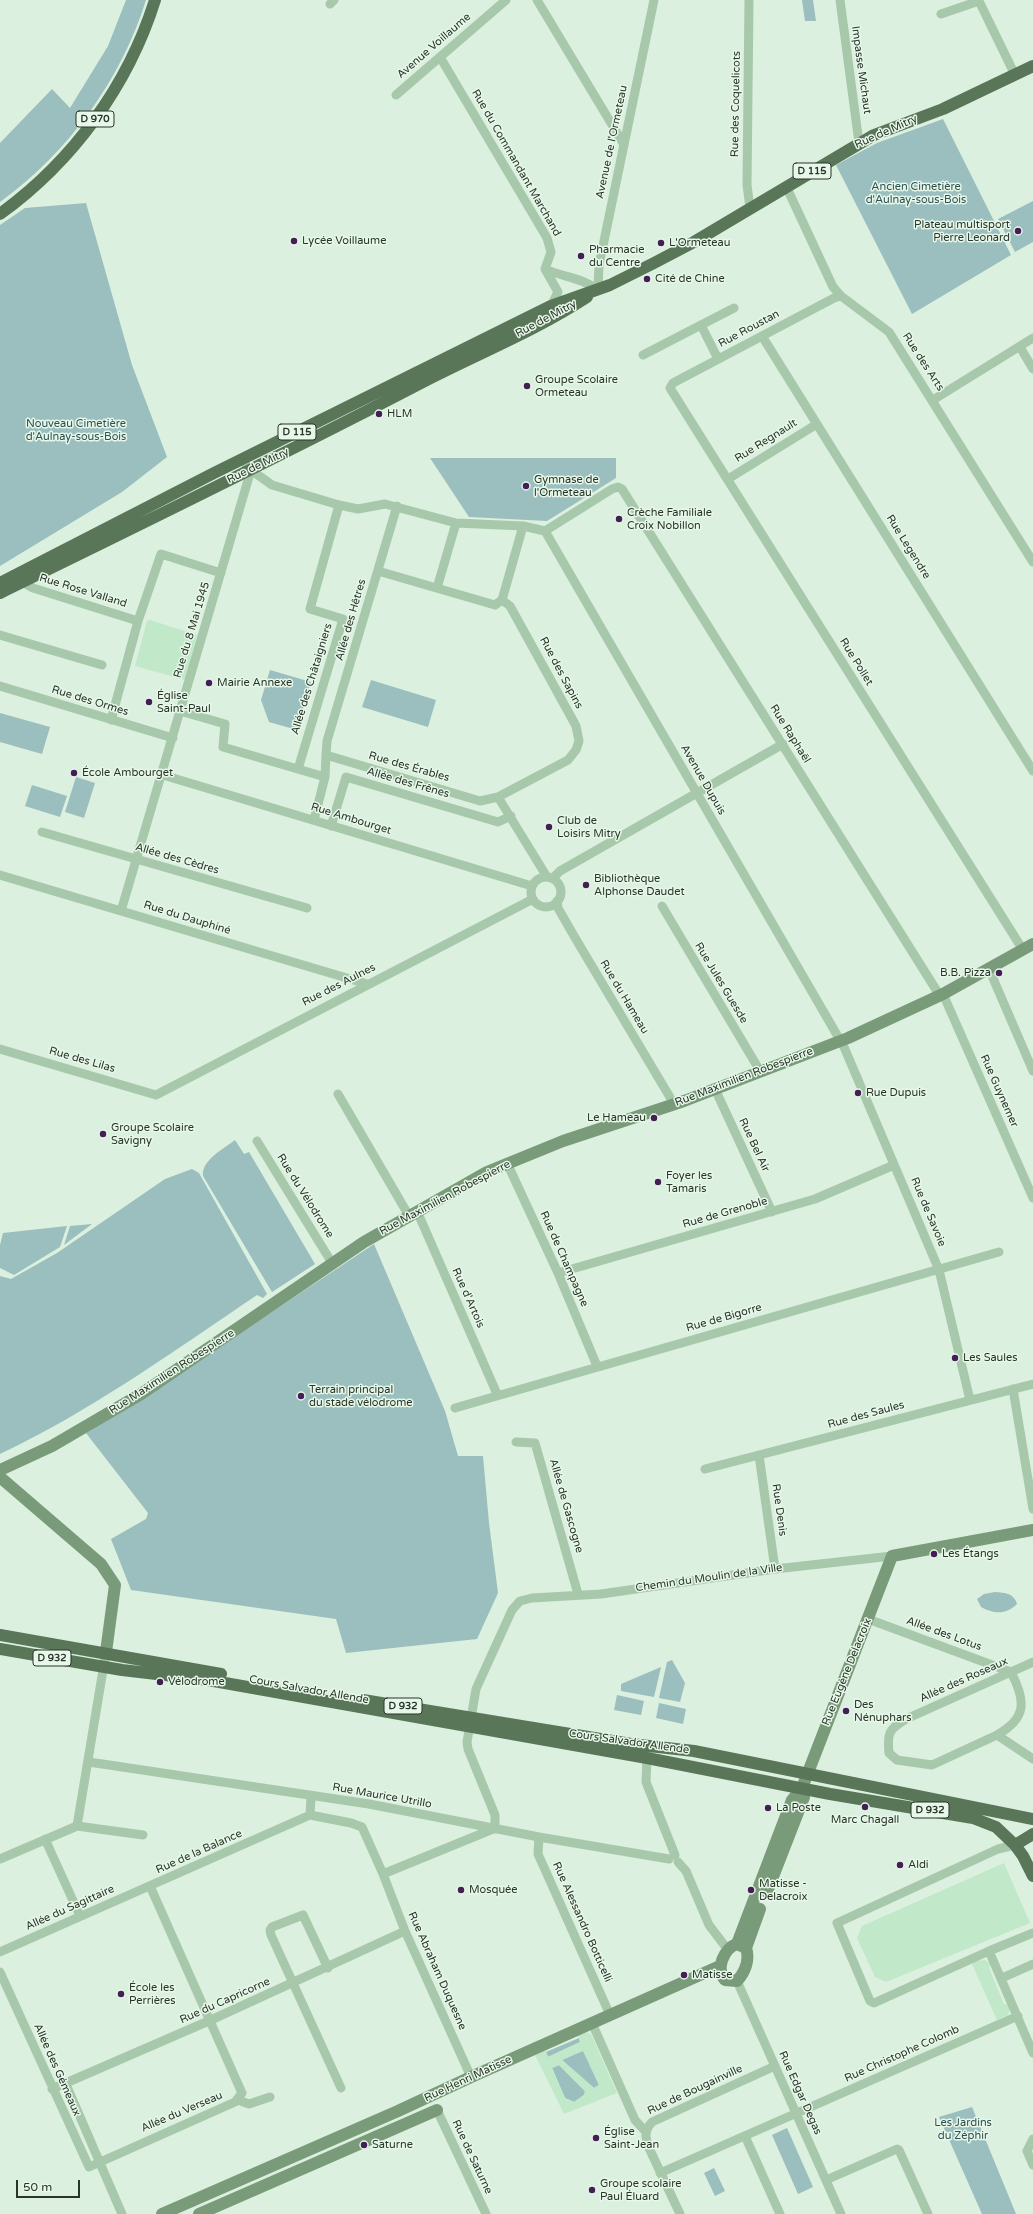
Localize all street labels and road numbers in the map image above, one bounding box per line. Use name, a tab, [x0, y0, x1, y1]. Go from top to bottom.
street label: Avenue Voillaume	[394, 10, 474, 82]
street label: Impasse Michaut	[848, 25, 874, 115]
street label: Rue des Coquelicots	[728, 51, 744, 157]
street label: Avenue de l'Ormeteau	[593, 84, 631, 200]
street label: Rue du Commandant Marchand	[468, 87, 564, 239]
road number: D 970	[76, 111, 114, 127]
street label: Rue de Mitry	[853, 112, 919, 152]
road number: D 115	[793, 163, 831, 179]
street label: Rue de Mitry	[513, 297, 579, 341]
street label: Rue Roustan	[716, 307, 782, 351]
street label: Rue des Arts	[899, 330, 947, 394]
street label: Rue Regnault	[732, 417, 800, 465]
road number: D 115	[278, 424, 316, 440]
street label: Rue de Mitry	[225, 445, 291, 487]
street label: Rue Legendre	[883, 512, 933, 582]
street label: Rue Rose Valland	[38, 571, 128, 611]
street label: Allée des Hêtres	[333, 578, 369, 662]
street label: Rue du 8 Mai 1945	[171, 580, 213, 680]
street label: Allée des Châtaigniers	[289, 622, 335, 736]
street label: Rue des Sapins	[537, 635, 585, 711]
street label: Rue Pollet	[836, 636, 876, 688]
street label: Rue des Ormes	[50, 683, 130, 719]
street label: Rue Raphaël	[767, 702, 813, 766]
street label: Avenue Dupuis	[678, 743, 728, 817]
street label: Rue des Érables	[367, 749, 451, 785]
street label: Allée des Frênes	[365, 765, 451, 801]
street label: Rue Ambourget	[309, 800, 393, 838]
street label: Allée des Cèdres	[134, 841, 220, 877]
street label: Rue du Dauphiné	[142, 898, 232, 938]
street label: Rue Jules Guesde	[692, 940, 750, 1026]
street label: Rue du Hameau	[597, 958, 651, 1036]
street label: Rue des Aulnes	[300, 961, 378, 1009]
street label: Rue des Lilas	[47, 1044, 117, 1076]
street label: Rue Maximilien Robespierre	[673, 1045, 815, 1109]
street label: Rue Guynemer	[977, 1053, 1021, 1129]
street label: Rue Bel Air	[736, 1116, 772, 1174]
street label: Rue du Vélodrome	[274, 1151, 336, 1241]
street label: Rue Maximilien Robespierre	[377, 1158, 513, 1238]
street label: Rue de Savoie	[907, 1175, 949, 1249]
street label: Rue de Grenoble	[681, 1195, 769, 1231]
street label: Rue de Champagne	[537, 1209, 591, 1309]
street label: Rue d'Artois	[449, 1266, 487, 1330]
street label: Rue de Bigorre	[685, 1301, 763, 1335]
street label: Rue Maximilien Robespierre	[107, 1327, 237, 1417]
street label: Rue des Saules	[826, 1398, 906, 1432]
street label: Allée de Gascogne	[546, 1458, 586, 1554]
street label: Rue Denis	[769, 1483, 789, 1537]
street label: Chemin du Moulin de la Ville	[635, 1561, 783, 1595]
street label: Allée des Lotus	[904, 1614, 984, 1654]
street label: Rue Eugène Delacroix	[819, 1616, 875, 1728]
road number: D 932	[33, 1650, 71, 1666]
street label: Allée des Roseaux	[918, 1655, 1010, 1705]
street label: Cours Salvador Allende	[248, 1673, 370, 1707]
road number: D 932	[384, 1698, 422, 1714]
street label: Cours Salvador Allende	[568, 1727, 690, 1757]
street label: Rue Maurice Utrillo	[331, 1781, 433, 1811]
road number: D 932	[911, 1802, 949, 1818]
street label: Rue de la Balance	[154, 1827, 244, 1877]
street label: Rue Alessandro Botticelli	[549, 1860, 615, 1984]
street label: Allée du Sagittaire	[24, 1883, 116, 1933]
street label: Rue Abraham Duquesne	[405, 1910, 469, 2032]
street label: Rue du Capricorne	[178, 1975, 272, 2027]
street label: Allée des Gémeaux	[31, 2022, 83, 2118]
street label: Rue Christophe Colomb	[843, 2023, 961, 2085]
street label: Rue Edgar Degas	[776, 2049, 824, 2137]
street label: Rue Henri Matisse	[422, 2053, 514, 2105]
street label: Rue de Bougainville	[645, 2062, 745, 2118]
street label: Allée du Verseau	[139, 2089, 225, 2135]
street label: Rue de Saturne	[449, 2118, 495, 2196]

